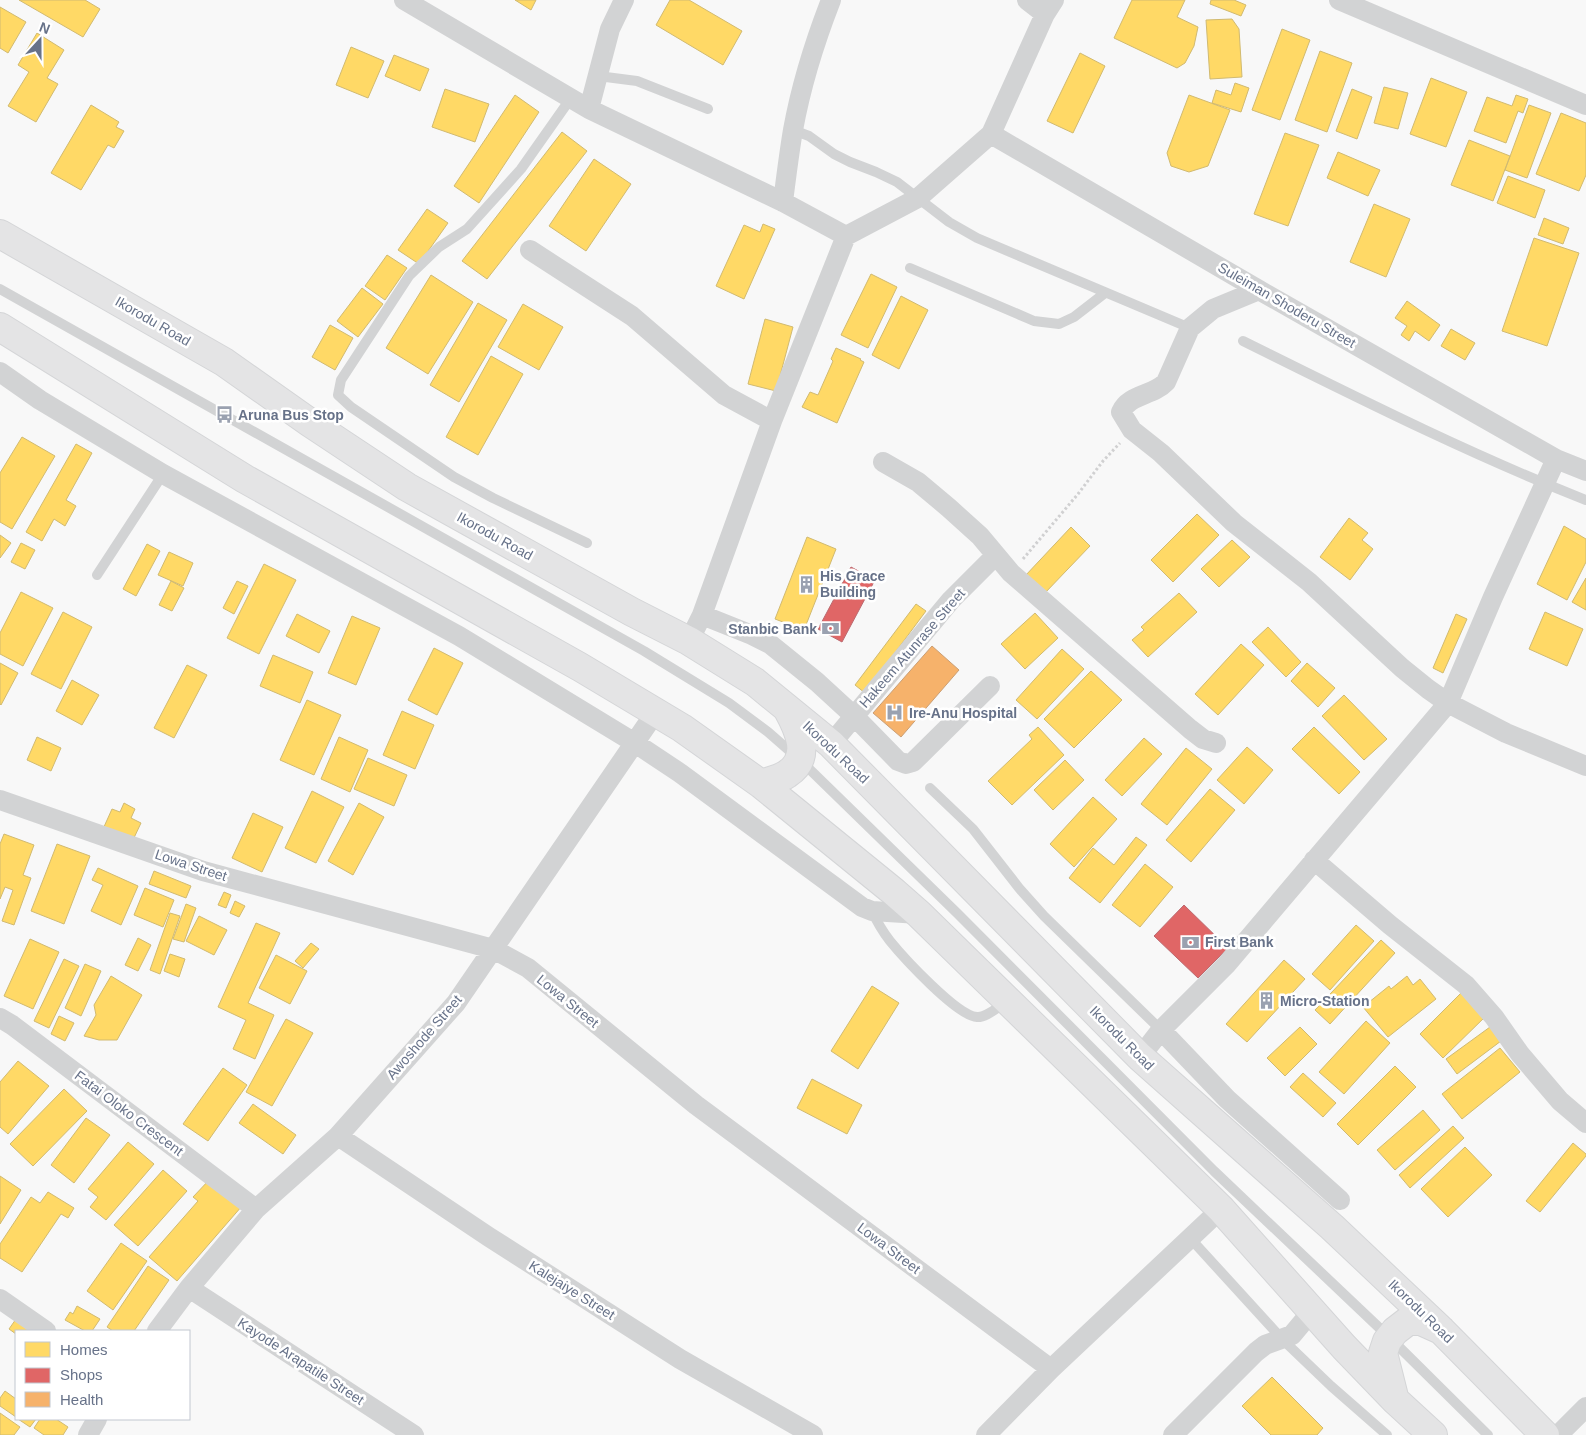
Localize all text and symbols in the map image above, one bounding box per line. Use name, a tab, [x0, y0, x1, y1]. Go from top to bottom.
north arrow	[15, 15, 65, 65]
text: N	[37, 19, 52, 37]
street label: Suleiman Shoderu Street	[1215, 259, 1359, 351]
street label: Ikorodu Road	[113, 293, 193, 349]
bus stop icon: Aruna Bus Stop	[214, 405, 234, 425]
place label: Aruna Bus Stop	[238, 407, 344, 423]
street label: Ikorodu Road	[454, 509, 536, 563]
place label: His Grace Building	[820, 568, 886, 600]
building icon: His Grace Building	[796, 574, 816, 594]
street label: Hakeem Atunrase Street	[856, 585, 968, 711]
bank icon: Stanbic Bank	[821, 619, 841, 639]
place label: Stanbic Bank	[728, 621, 817, 637]
hospital icon: Ire-Anu Hospital	[885, 703, 905, 723]
place label: Ire-Anu Hospital	[909, 705, 1017, 721]
street label: Ikorodu Road	[800, 717, 872, 787]
street label: Lowa Street	[153, 846, 229, 884]
bank icon: First Bank	[1181, 932, 1201, 952]
place label: First Bank	[1205, 934, 1274, 950]
street label: Lowa Street	[534, 971, 602, 1031]
building icon: Micro-Station	[1256, 991, 1276, 1011]
street label: Awoshode Street	[383, 992, 465, 1082]
place label: Micro-Station	[1280, 993, 1369, 1009]
street label: Ikorodu Road	[1087, 1003, 1157, 1073]
street label: Fatai Oloko Crescent	[72, 1067, 186, 1159]
street label: Lowa Street	[854, 1219, 924, 1277]
street label: Kalejaiye Street	[526, 1257, 618, 1323]
street label: Ikorodu Road	[1385, 1276, 1457, 1346]
street label: Kayode Arapatile Street	[235, 1314, 367, 1408]
legend	[15, 1330, 190, 1420]
text: Homes	[60, 1341, 108, 1358]
text: Shops	[60, 1366, 103, 1383]
text: Health	[60, 1391, 103, 1408]

